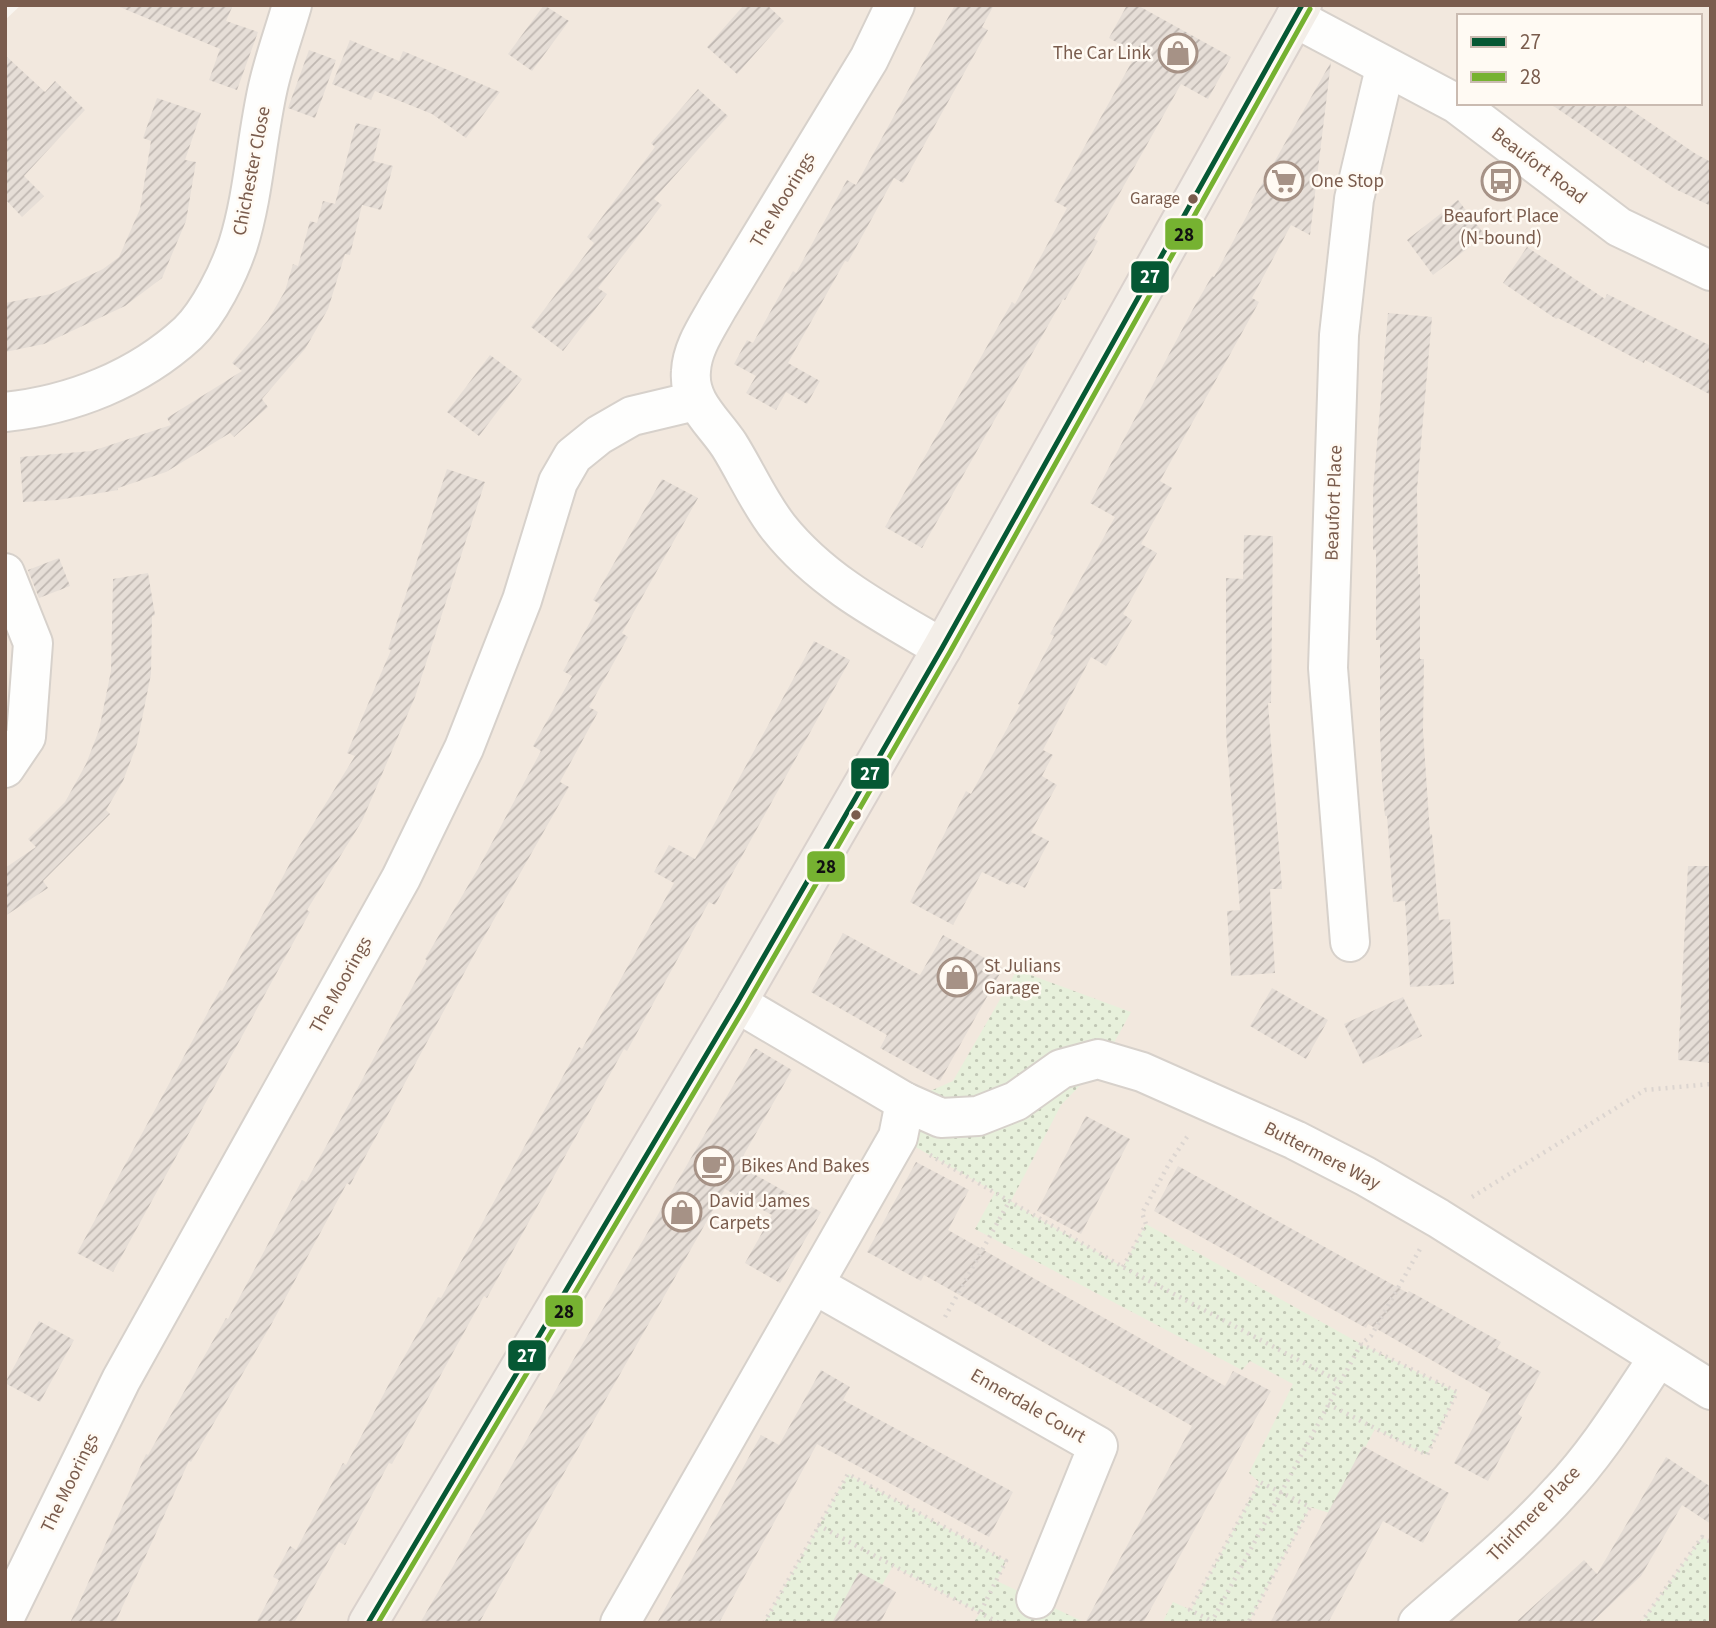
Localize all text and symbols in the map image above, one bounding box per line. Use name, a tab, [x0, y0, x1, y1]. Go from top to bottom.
legend	[1457, 14, 1702, 105]
text: 27	[1520, 27, 1541, 57]
shop icon: The Car Link	[1157, 32, 1199, 74]
place label: The Car Link	[1053, 40, 1152, 67]
text: 28	[1520, 62, 1541, 92]
street label: Chichester Close	[226, 104, 278, 238]
street label: Beaufort Road	[1486, 121, 1592, 211]
street label: The Moorings	[744, 147, 822, 253]
supermarket icon: One Stop	[1263, 160, 1305, 202]
bus stop icon: Beaufort Place (N-bound)	[1480, 160, 1522, 202]
place label: One Stop	[1311, 168, 1384, 195]
place label: Garage	[1130, 187, 1180, 211]
marker: Garage	[1186, 192, 1200, 206]
place label: Beaufort Place (N-bound)	[1443, 203, 1559, 252]
line badge: 28	[1164, 217, 1204, 251]
text: 28	[1174, 222, 1194, 249]
line badge: 27	[1130, 260, 1170, 294]
text: 27	[1140, 264, 1160, 291]
street label: Beaufort Place	[1318, 445, 1350, 561]
line badge: 27	[850, 757, 890, 790]
text: 27	[860, 761, 880, 788]
unlabelled marker	[849, 808, 863, 822]
line badge: 28	[806, 850, 846, 883]
text: 28	[816, 854, 836, 881]
street label: The Moorings	[303, 931, 379, 1038]
place label: St Julians Garage	[984, 953, 1061, 1002]
shop icon: St Julians Garage	[936, 956, 978, 998]
street label: Buttermere Way	[1259, 1115, 1385, 1197]
cafe icon: Bikes And Bakes	[693, 1145, 735, 1187]
place label: Bikes And Bakes	[741, 1153, 869, 1180]
place label: David James Carpets	[709, 1188, 810, 1237]
shop icon: David James Carpets	[661, 1191, 703, 1233]
line badge: 28	[544, 1294, 584, 1328]
text: 28	[554, 1299, 574, 1326]
line badge: 27	[507, 1339, 547, 1372]
text: 27	[517, 1343, 537, 1370]
street label: Ennerdale Court	[965, 1362, 1091, 1450]
street label: The Moorings	[34, 1429, 106, 1537]
street label: Thirlmere Place	[1481, 1460, 1587, 1568]

